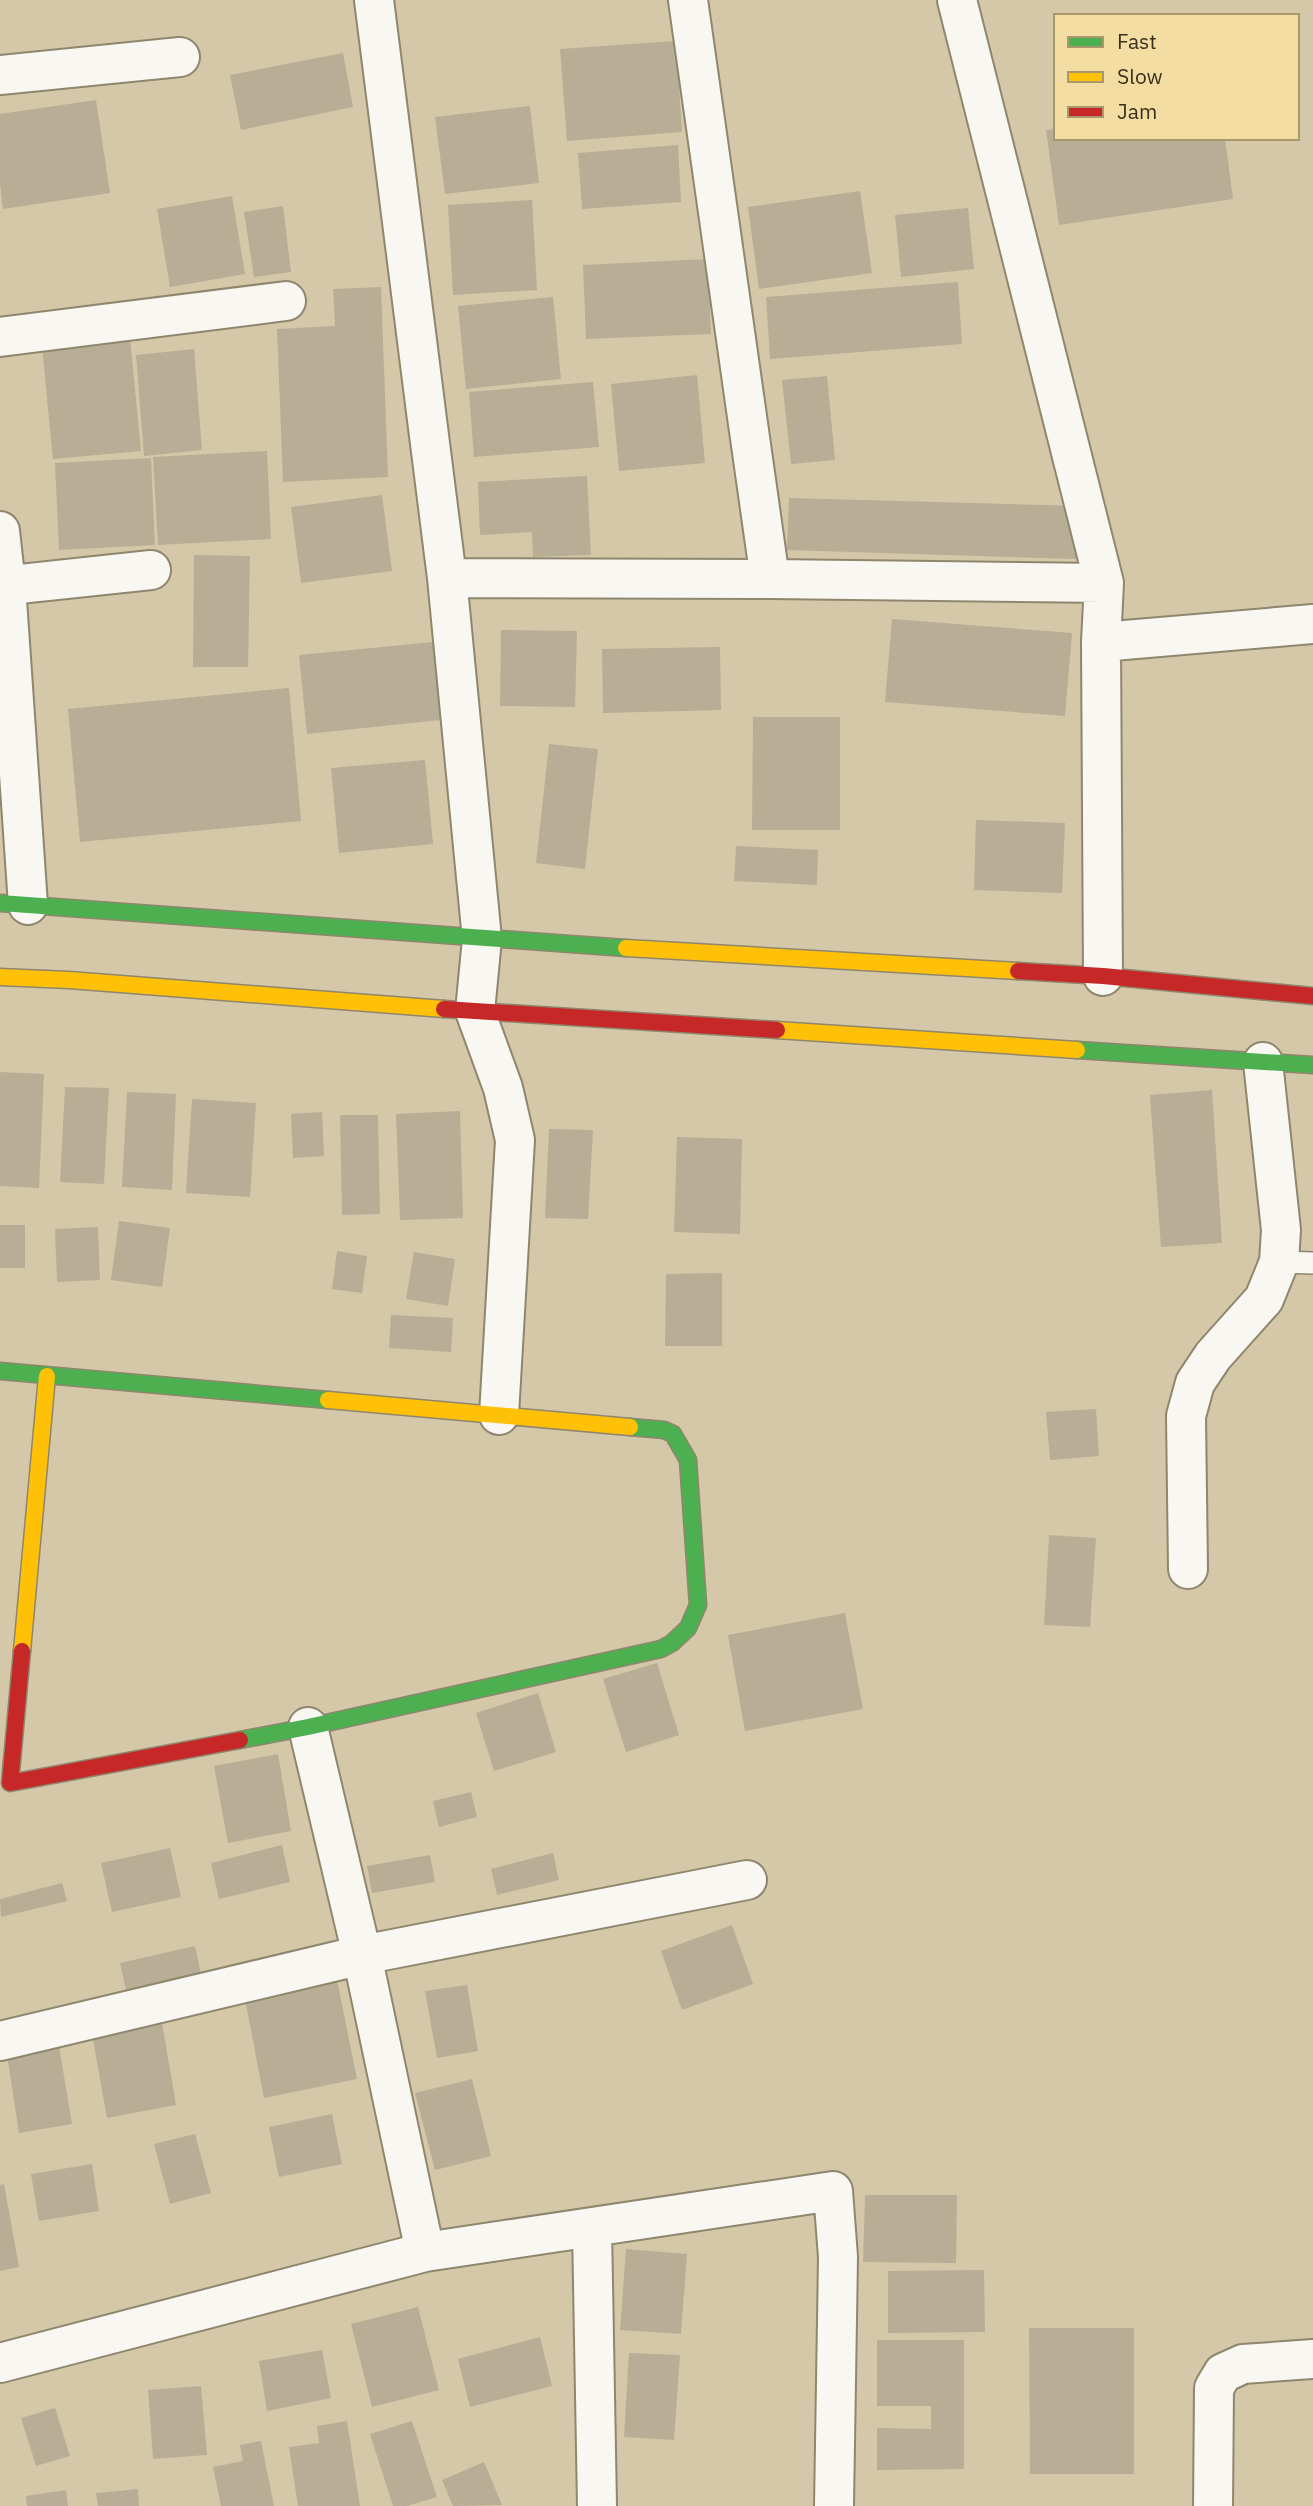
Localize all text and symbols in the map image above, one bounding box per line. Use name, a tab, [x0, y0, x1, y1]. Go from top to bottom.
legend	[1054, 14, 1299, 140]
text: Fast	[1117, 27, 1157, 55]
text: Slow	[1117, 62, 1163, 90]
text: Jam	[1117, 97, 1157, 125]

